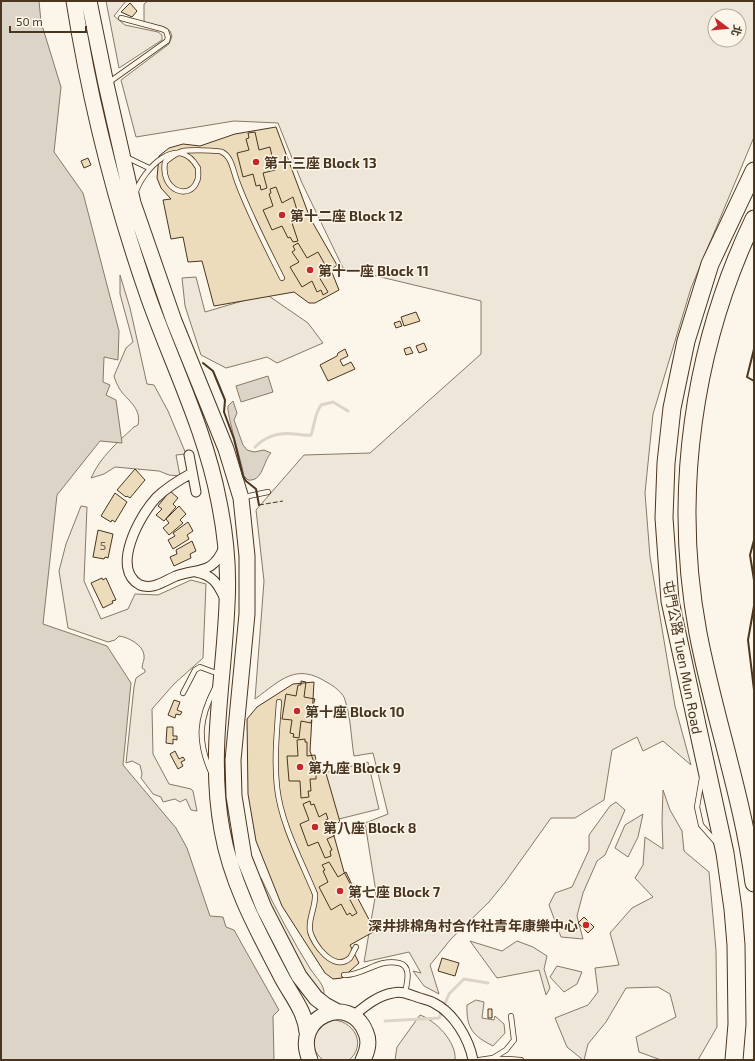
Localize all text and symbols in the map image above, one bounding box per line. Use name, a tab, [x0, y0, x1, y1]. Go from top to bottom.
scale bar	[10, 8, 86, 34]
north arrow	[707, 8, 747, 48]
text: 50 m	[16, 14, 43, 28]
text: 北	[729, 24, 745, 38]
place label: 第十三座 Block 13	[264, 154, 377, 171]
marker: 第十三座 Block 13	[251, 157, 261, 167]
place label: 第十二座 Block 12	[290, 207, 403, 224]
marker: 第十二座 Block 12	[277, 210, 287, 220]
place label: 第十一座 Block 11	[318, 262, 429, 279]
marker: 第十一座 Block 11	[305, 265, 315, 275]
house number: 5	[100, 538, 106, 552]
street label: 屯門公路 Tuen Mun Road	[660, 579, 706, 735]
place label: 第十座 Block 10	[305, 703, 405, 720]
marker: 第十座 Block 10	[292, 706, 302, 716]
place label: 第九座 Block 9	[308, 759, 401, 776]
marker: 第九座 Block 9	[295, 762, 305, 772]
place label: 第八座 Block 8	[323, 819, 416, 836]
marker: 第八座 Block 8	[310, 822, 320, 832]
place label: 第七座 Block 7	[348, 883, 441, 900]
marker: 第七座 Block 7	[335, 886, 345, 896]
place label: 深井排棉角村合作社青年康樂中心	[368, 917, 578, 934]
marker: 深井排棉角村合作社青年康樂中心	[581, 920, 591, 930]

